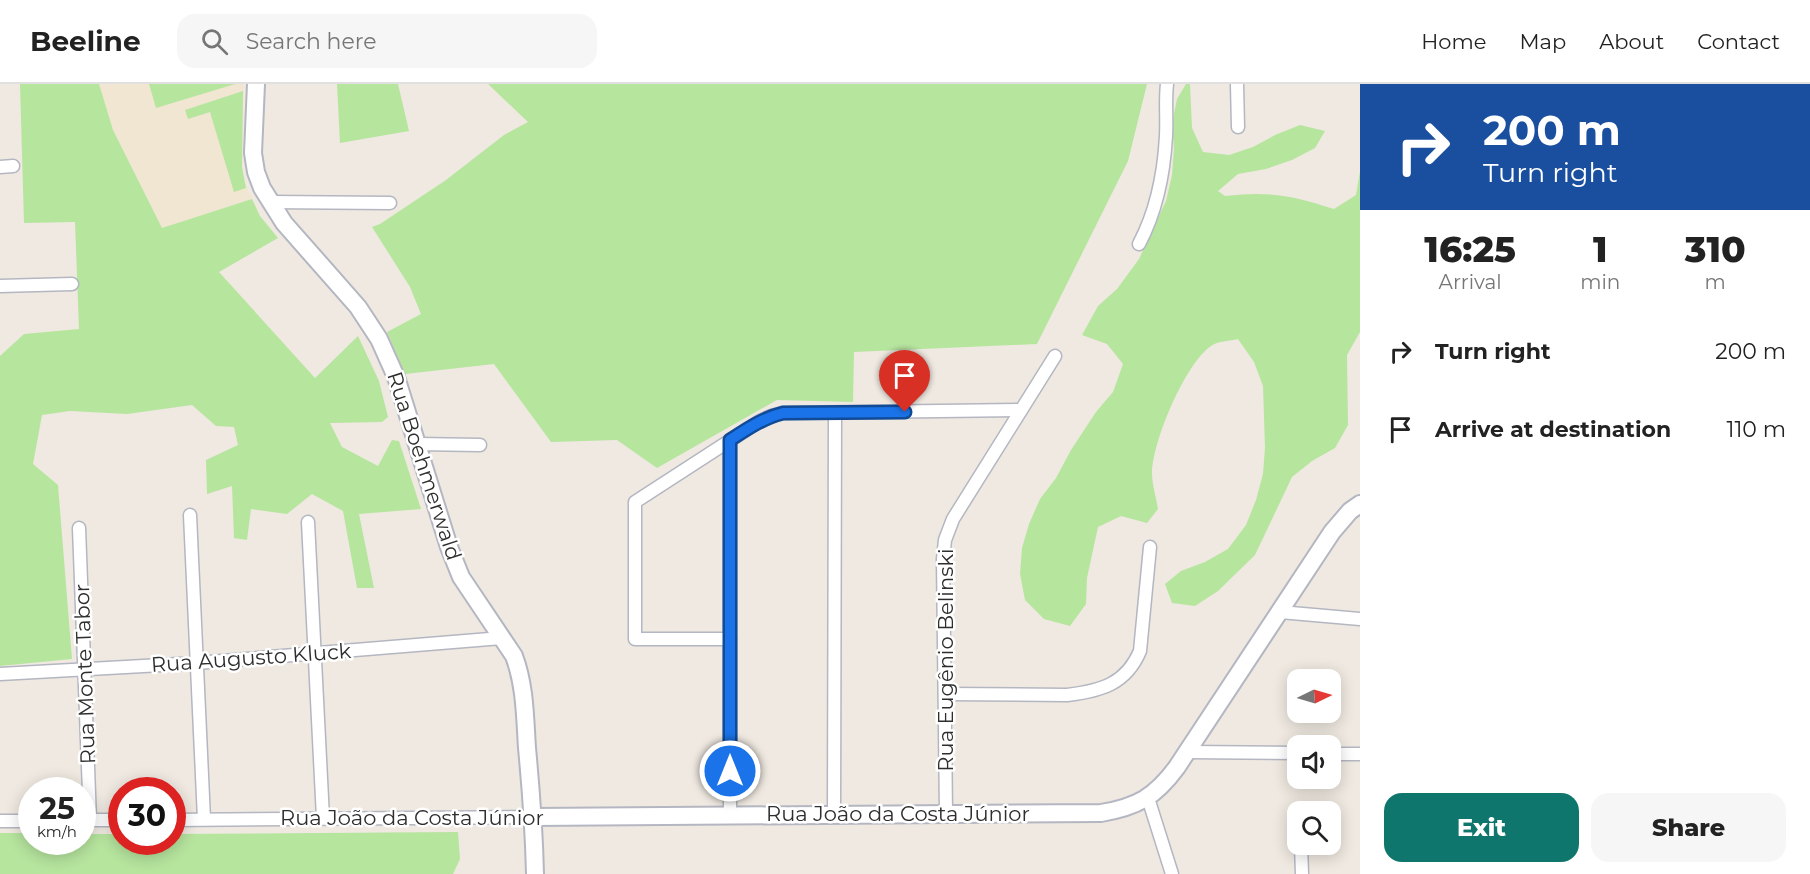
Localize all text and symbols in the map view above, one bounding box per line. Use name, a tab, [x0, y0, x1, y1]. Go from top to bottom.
search box	[177, 14, 597, 68]
text: Beeline	[30, 24, 141, 58]
icon: search	[198, 25, 231, 58]
text: Search here	[246, 28, 377, 55]
text: Home	[1421, 29, 1486, 54]
text: Map	[1519, 29, 1566, 54]
text: About	[1599, 29, 1664, 54]
text: Contact	[1697, 29, 1780, 54]
text: 200 m	[1483, 104, 1621, 156]
icon: right	[1384, 108, 1462, 186]
text: Turn right	[1483, 156, 1618, 189]
text: 16:25	[1424, 227, 1516, 271]
text: 1	[1593, 227, 1608, 271]
text: 310	[1685, 227, 1746, 271]
text: Arrival	[1439, 270, 1502, 294]
text: min	[1580, 270, 1620, 294]
text: m	[1705, 270, 1726, 294]
icon: right	[1384, 335, 1417, 368]
text: Turn right	[1435, 338, 1550, 365]
text: 200 m	[1715, 338, 1786, 365]
pin	[879, 350, 930, 412]
icon: arrive	[888, 359, 921, 392]
street label: Rua Boehmerwald	[382, 368, 467, 563]
icon: arrive	[1384, 413, 1417, 446]
text: Arrive at destination	[1435, 416, 1671, 443]
text: 110 m	[1726, 416, 1786, 443]
street label: Rua Eugênio Belinski	[933, 548, 958, 772]
street label: Rua Monte Tabor	[69, 583, 100, 765]
street label: Rua Augusto Kluck	[150, 638, 352, 677]
north arrow	[1287, 669, 1341, 723]
map controls	[1287, 669, 1341, 855]
button: sound	[1287, 735, 1341, 789]
position arrow	[698, 739, 762, 803]
speed limit sign: 30	[108, 777, 186, 855]
text: 25	[39, 790, 75, 827]
button: Exit	[1384, 793, 1579, 862]
button: Share	[1591, 793, 1786, 862]
street label: Rua João da Costa Júnior	[766, 801, 1030, 826]
button: search	[1287, 801, 1341, 855]
street label: Rua João da Costa Júnior	[280, 805, 544, 830]
text: km/h	[37, 822, 77, 841]

